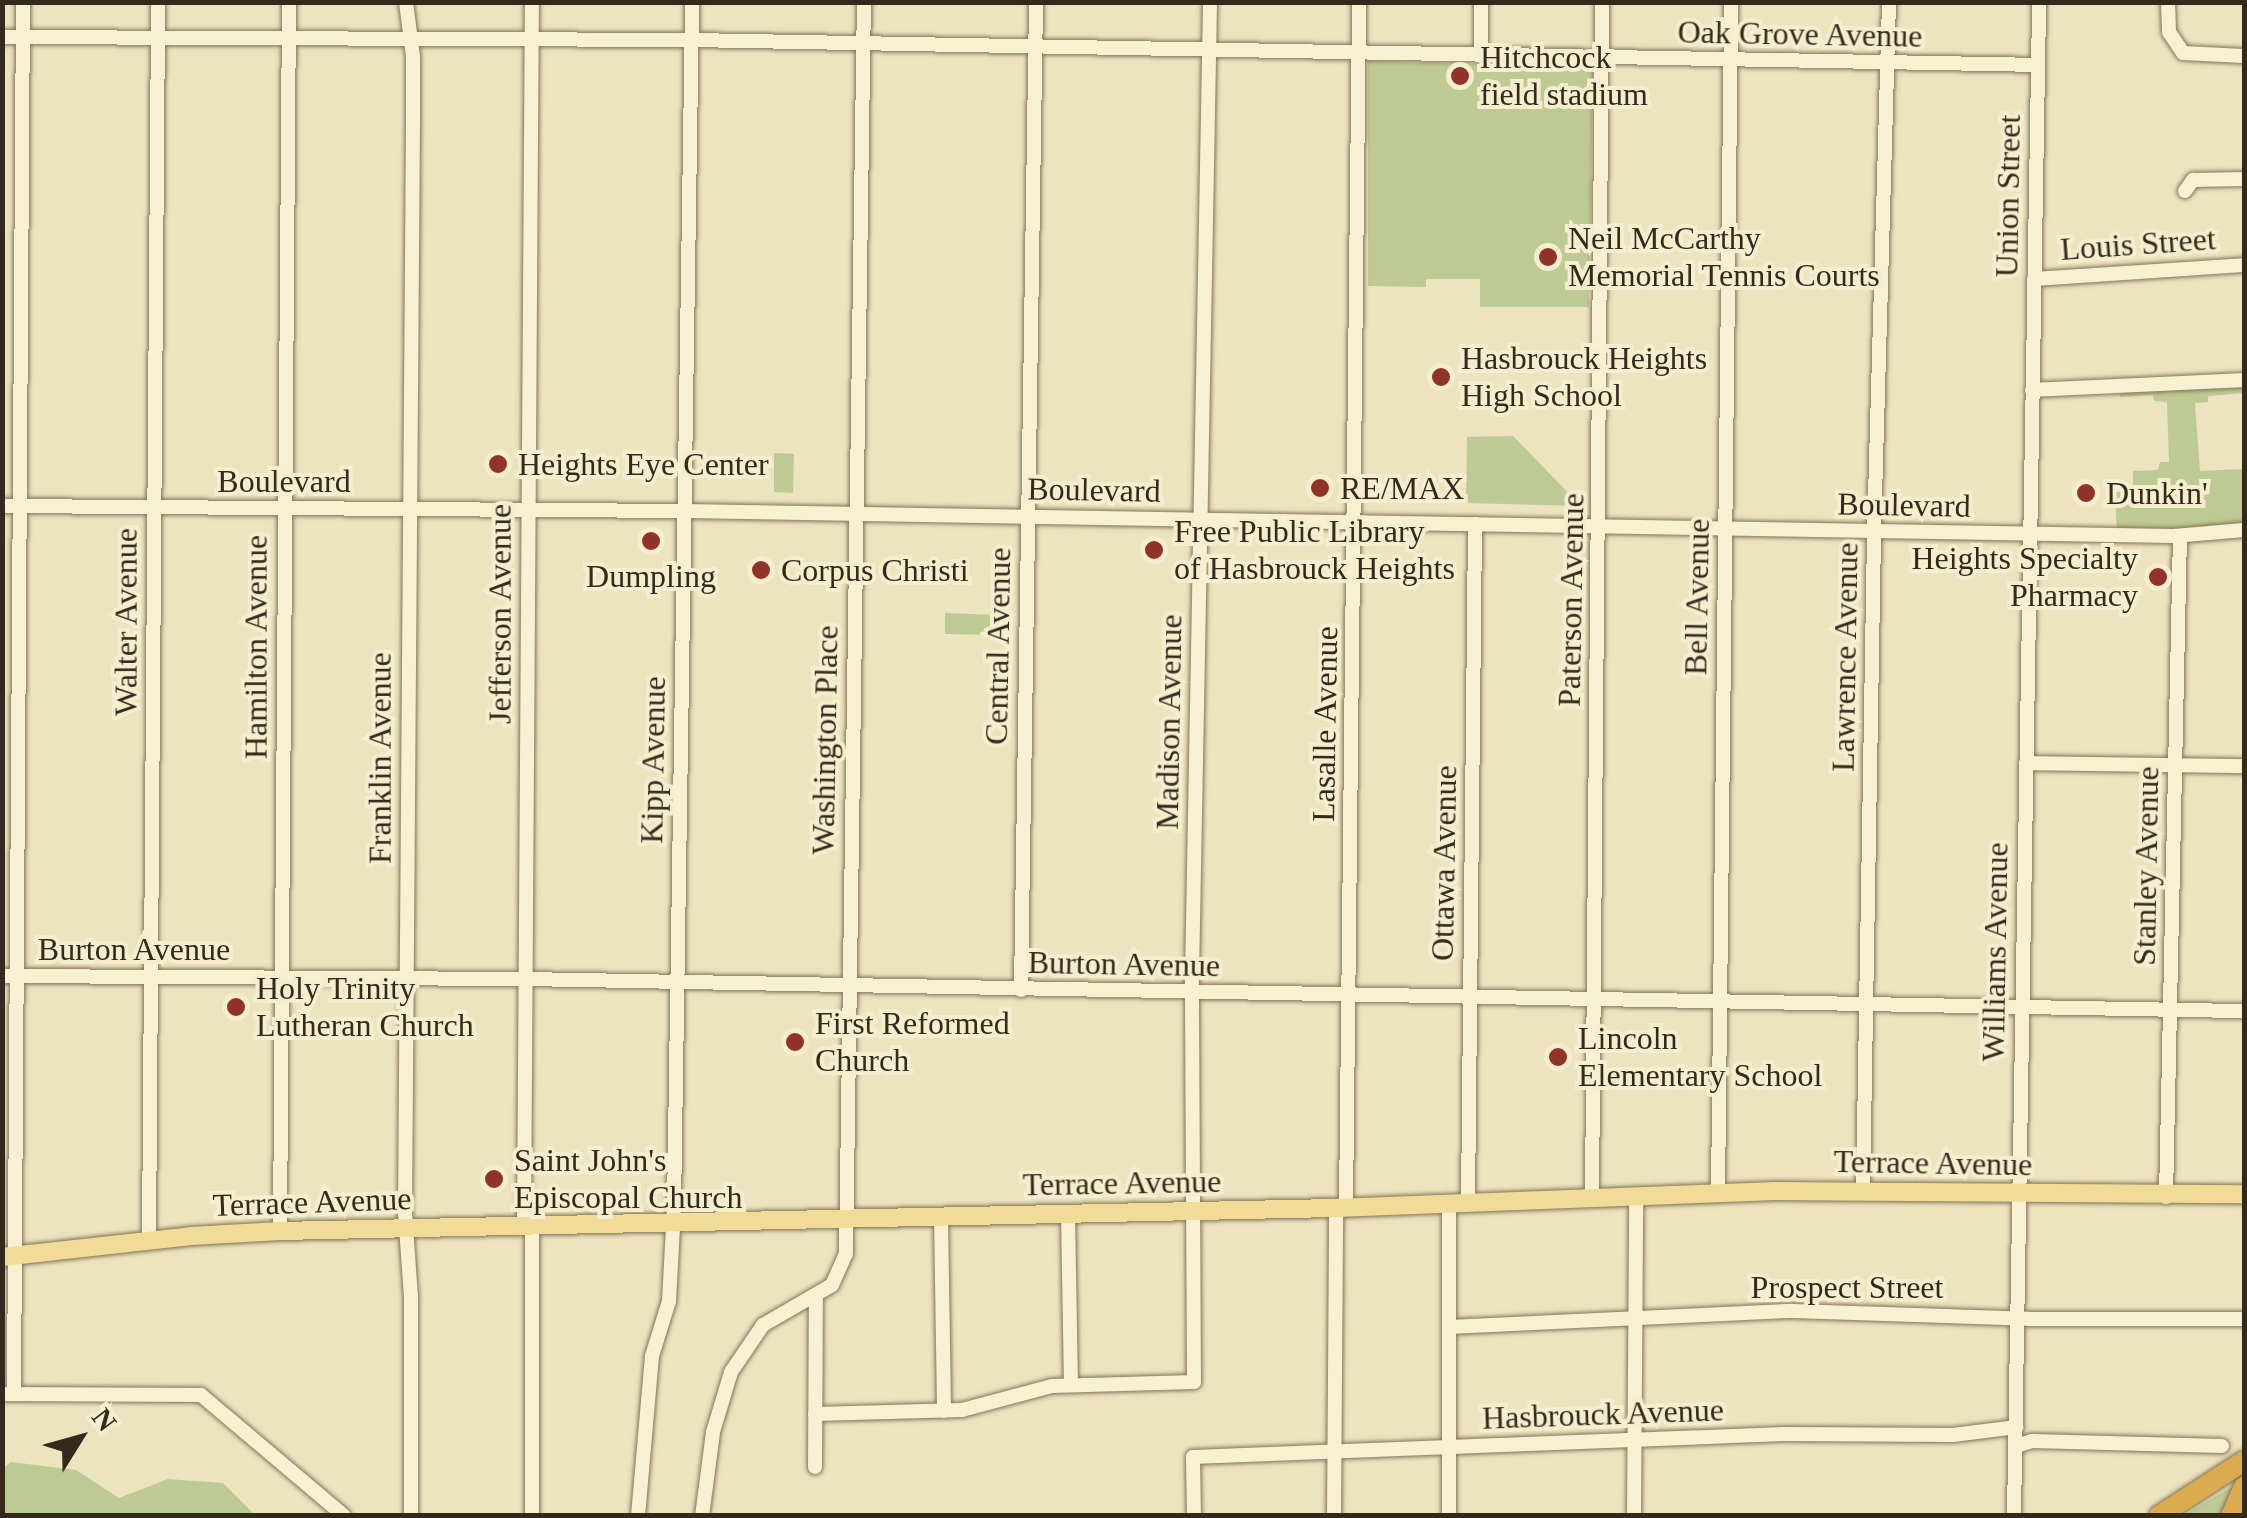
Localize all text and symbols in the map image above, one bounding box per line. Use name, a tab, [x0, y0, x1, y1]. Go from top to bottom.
street label: Oak Grove Avenue	[1676, 13, 1924, 55]
place label: Hitchcock field stadium	[1480, 39, 1648, 114]
marker: Hitchcock field stadium	[1449, 65, 1471, 87]
street label: Union Street	[1987, 114, 2029, 278]
street label: Louis Street	[2059, 219, 2217, 269]
place label: Neil McCarthy Memorial Tennis Courts	[1568, 220, 1880, 295]
marker: Neil McCarthy Memorial Tennis Courts	[1537, 246, 1559, 268]
place label: Hasbrouck Heights High School	[1461, 340, 1707, 415]
marker: Hasbrouck Heights High School	[1430, 366, 1452, 388]
place label: Heights Eye Center	[518, 445, 769, 483]
marker: Heights Eye Center	[487, 453, 509, 475]
street label: Boulevard	[217, 462, 351, 500]
place label: RE/MAX	[1340, 469, 1464, 507]
street label: Boulevard	[1027, 470, 1161, 510]
place label: Dunkin'	[2106, 474, 2208, 512]
marker: RE/MAX	[1309, 477, 1331, 499]
marker: Dunkin'	[2075, 482, 2097, 504]
street label: Boulevard	[1837, 485, 1971, 525]
street label: Paterson Avenue	[1550, 492, 1592, 708]
street label: Jefferson Avenue	[481, 503, 519, 725]
place label: Free Public Library of Hasbrouck Heights	[1174, 513, 1455, 588]
street label: Bell Avenue	[1676, 517, 1718, 677]
street label: Walter Avenue	[107, 527, 145, 717]
marker: Dumpling	[640, 530, 662, 552]
street label: Hamilton Avenue	[237, 534, 275, 760]
marker: Free Public Library of Hasbrouck Heights	[1143, 539, 1165, 561]
place label: Heights Specialty Pharmacy	[1911, 540, 2138, 615]
street label: Lawrence Avenue	[1824, 541, 1866, 773]
street label: Central Avenue	[977, 546, 1019, 746]
place label: Corpus Christi	[781, 551, 969, 589]
place label: Dumpling	[586, 557, 716, 595]
marker: Corpus Christi	[750, 559, 772, 581]
marker: Heights Specialty Pharmacy	[2147, 566, 2169, 588]
street label: Madison Avenue	[1148, 613, 1190, 831]
street label: Washington Place	[804, 625, 846, 855]
street label: Lasalle Avenue	[1304, 625, 1346, 823]
street label: Franklin Avenue	[361, 651, 399, 865]
street label: Kipp Avenue	[632, 675, 674, 845]
street label: Ottawa Avenue	[1423, 764, 1465, 962]
street label: Stanley Avenue	[2125, 765, 2167, 967]
street label: Williams Avenue	[1974, 841, 2016, 1063]
street label: Burton Avenue	[37, 930, 231, 968]
street label: Burton Avenue	[1027, 943, 1221, 985]
place label: Holy Trinity Lutheran Church	[256, 970, 474, 1045]
marker: Holy Trinity Lutheran Church	[225, 996, 247, 1018]
place label: First Reformed Church	[815, 1005, 1010, 1080]
place label: Lincoln Elementary School	[1578, 1020, 1822, 1095]
marker: First Reformed Church	[784, 1031, 806, 1053]
marker: Lincoln Elementary School	[1547, 1046, 1569, 1068]
place label: Saint John's Episcopal Church	[514, 1142, 742, 1217]
street label: Terrace Avenue	[1832, 1142, 2034, 1184]
street label: Terrace Avenue	[1021, 1162, 1223, 1204]
marker: Saint John's Episcopal Church	[483, 1168, 505, 1190]
street label: Terrace Avenue	[211, 1179, 413, 1225]
street label: Prospect Street	[1751, 1268, 1943, 1306]
north arrow	[30, 1388, 130, 1488]
street label: Hasbrouck Avenue	[1481, 1391, 1725, 1437]
text: N	[86, 1402, 123, 1437]

